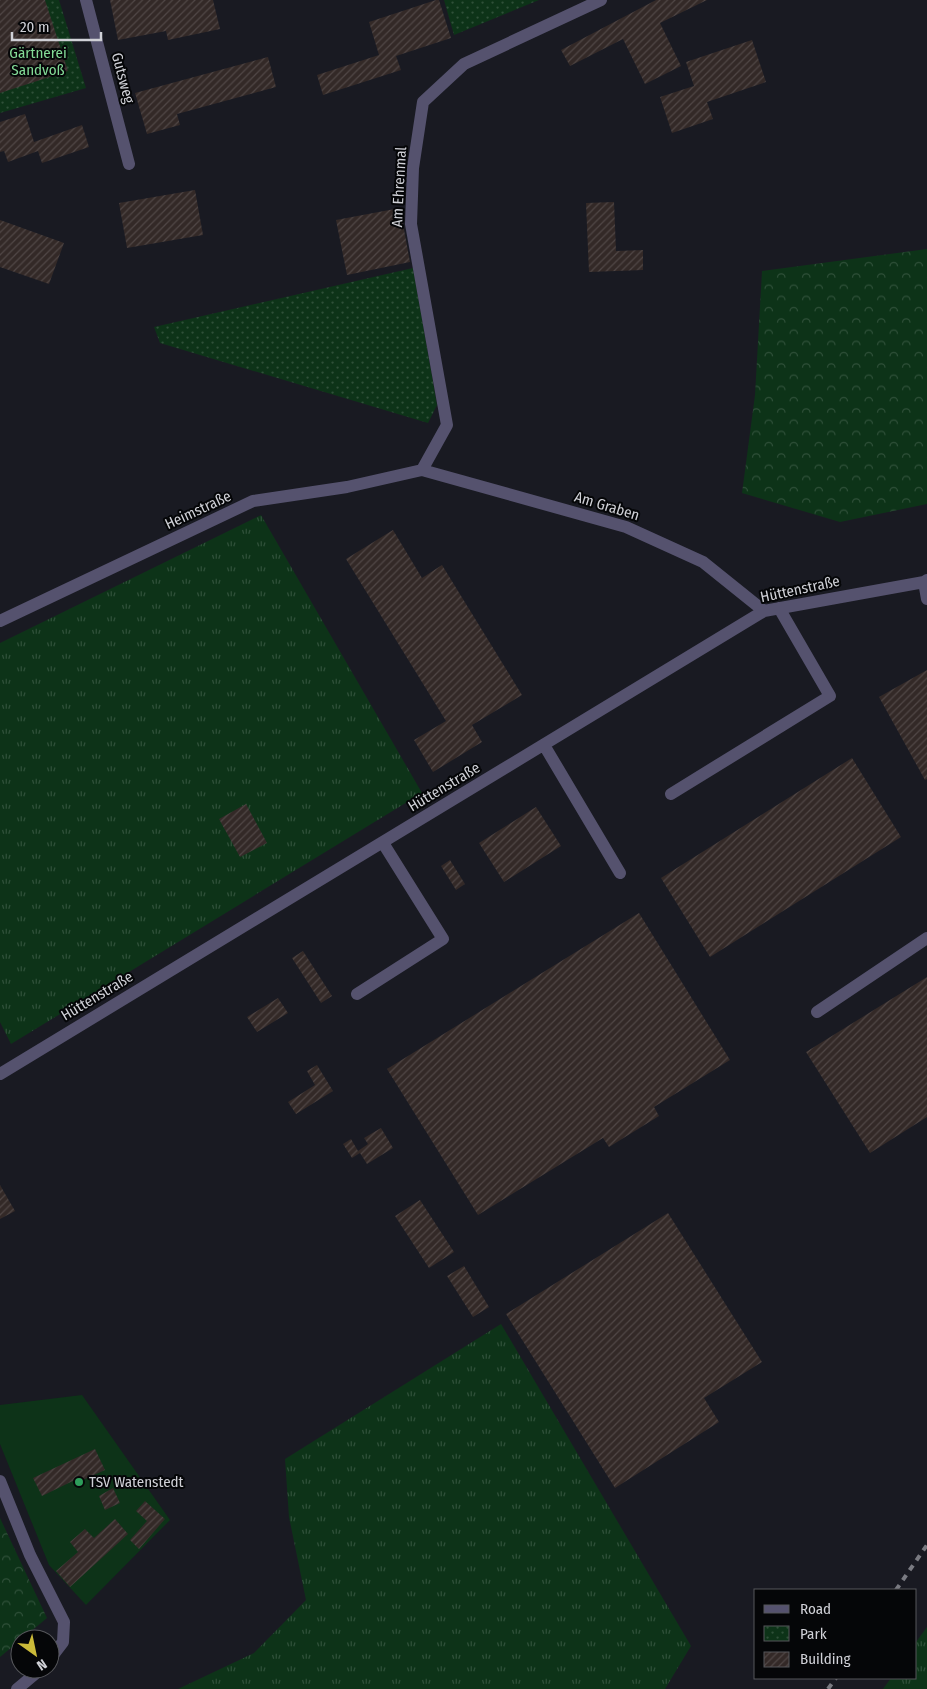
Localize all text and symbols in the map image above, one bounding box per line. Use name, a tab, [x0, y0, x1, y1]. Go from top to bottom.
scale bar	[12, 10, 101, 42]
text: 20 m	[20, 18, 50, 36]
park label: Gärtnerei Sandvoß	[9, 44, 67, 79]
street label: Gutsweg	[108, 51, 138, 105]
street label: Am Ehrenmal	[388, 146, 410, 228]
street label: Heimstraße	[162, 487, 234, 533]
street label: Am Graben	[572, 488, 642, 524]
street label: Hüttenstraße	[759, 572, 841, 606]
street label: Hüttenstraße	[405, 759, 483, 815]
street label: Hüttenstraße	[58, 968, 136, 1024]
place label: TSV Watenstedt	[89, 1473, 184, 1491]
marker: TSV Watenstedt	[73, 1476, 85, 1488]
legend	[754, 1589, 917, 1679]
text: Road	[800, 1600, 831, 1618]
text: Park	[800, 1625, 827, 1643]
north arrow	[10, 1629, 60, 1679]
text: Building	[800, 1650, 851, 1668]
text: N	[34, 1655, 50, 1674]

